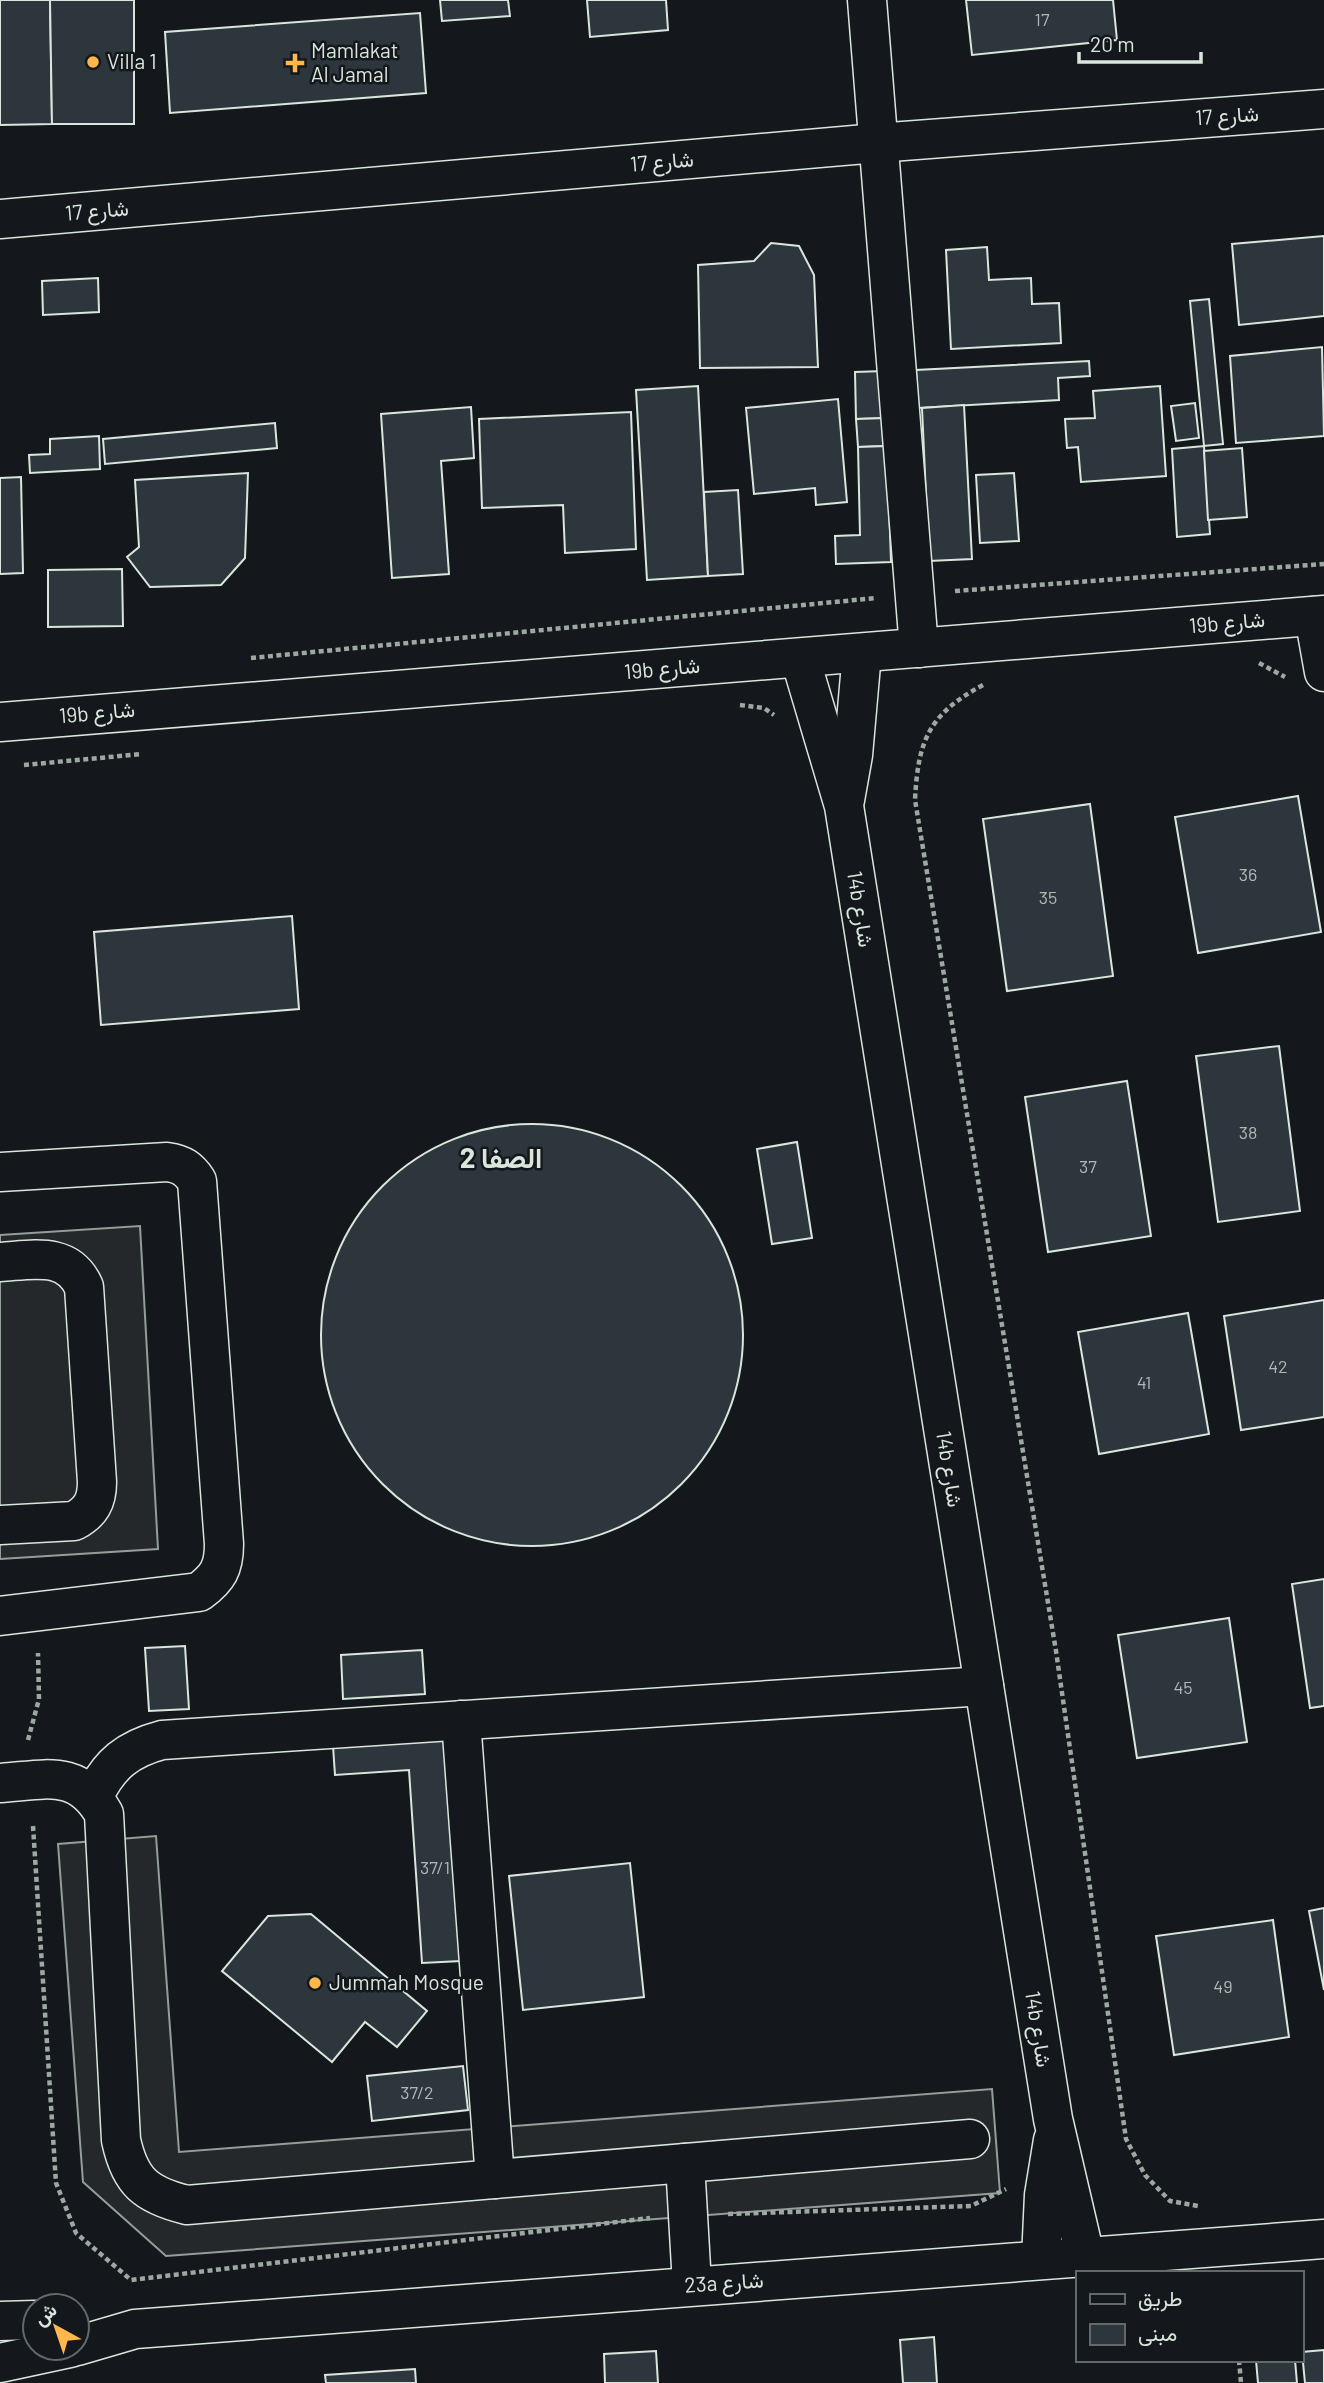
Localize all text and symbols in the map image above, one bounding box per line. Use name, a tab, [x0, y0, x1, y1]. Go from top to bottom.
house number: 17	[1035, 8, 1050, 30]
scale bar	[1079, 21, 1202, 65]
text: 20 m	[1090, 31, 1135, 56]
place label: Mamlakat Al Jamal	[311, 37, 398, 86]
place label: Villa 1	[107, 48, 157, 73]
marker: Mamlakat Al Jamal	[285, 53, 305, 73]
marker: Villa 1	[85, 54, 101, 70]
street label: شارع 17	[1194, 100, 1260, 132]
street label: شارع 17	[629, 145, 695, 179]
street label: شارع 17	[64, 194, 130, 228]
street label: 19b شارع	[1188, 606, 1266, 640]
street label: 19b شارع	[623, 652, 701, 686]
street label: 19b شارع	[58, 696, 136, 730]
house number: 36	[1239, 863, 1257, 885]
street label: 14b شارع	[840, 869, 880, 949]
house number: 35	[1039, 886, 1057, 908]
house number: 38	[1239, 1121, 1257, 1143]
district label: الصفا 2	[460, 1140, 542, 1174]
house number: 37	[1079, 1155, 1097, 1177]
house number: 42	[1268, 1355, 1288, 1377]
house number: 41	[1137, 1371, 1151, 1393]
street label: 14b شارع	[929, 1429, 969, 1509]
house number: 45	[1173, 1676, 1193, 1698]
house number: 37/1	[420, 1856, 450, 1878]
place label: Jummah Mosque	[329, 1969, 484, 1994]
marker: Jummah Mosque	[307, 1975, 323, 1991]
house number: 49	[1213, 1975, 1233, 1997]
street label: 14b شارع	[1018, 1989, 1058, 2069]
house number: 37/2	[400, 2081, 434, 2103]
street label: 23a شارع	[684, 2266, 764, 2300]
legend	[1076, 2271, 1303, 2362]
text: طريق	[1138, 2285, 1183, 2312]
north arrow	[21, 2292, 91, 2362]
text: ش	[29, 2297, 62, 2331]
text: مبنى	[1138, 2320, 1177, 2346]

